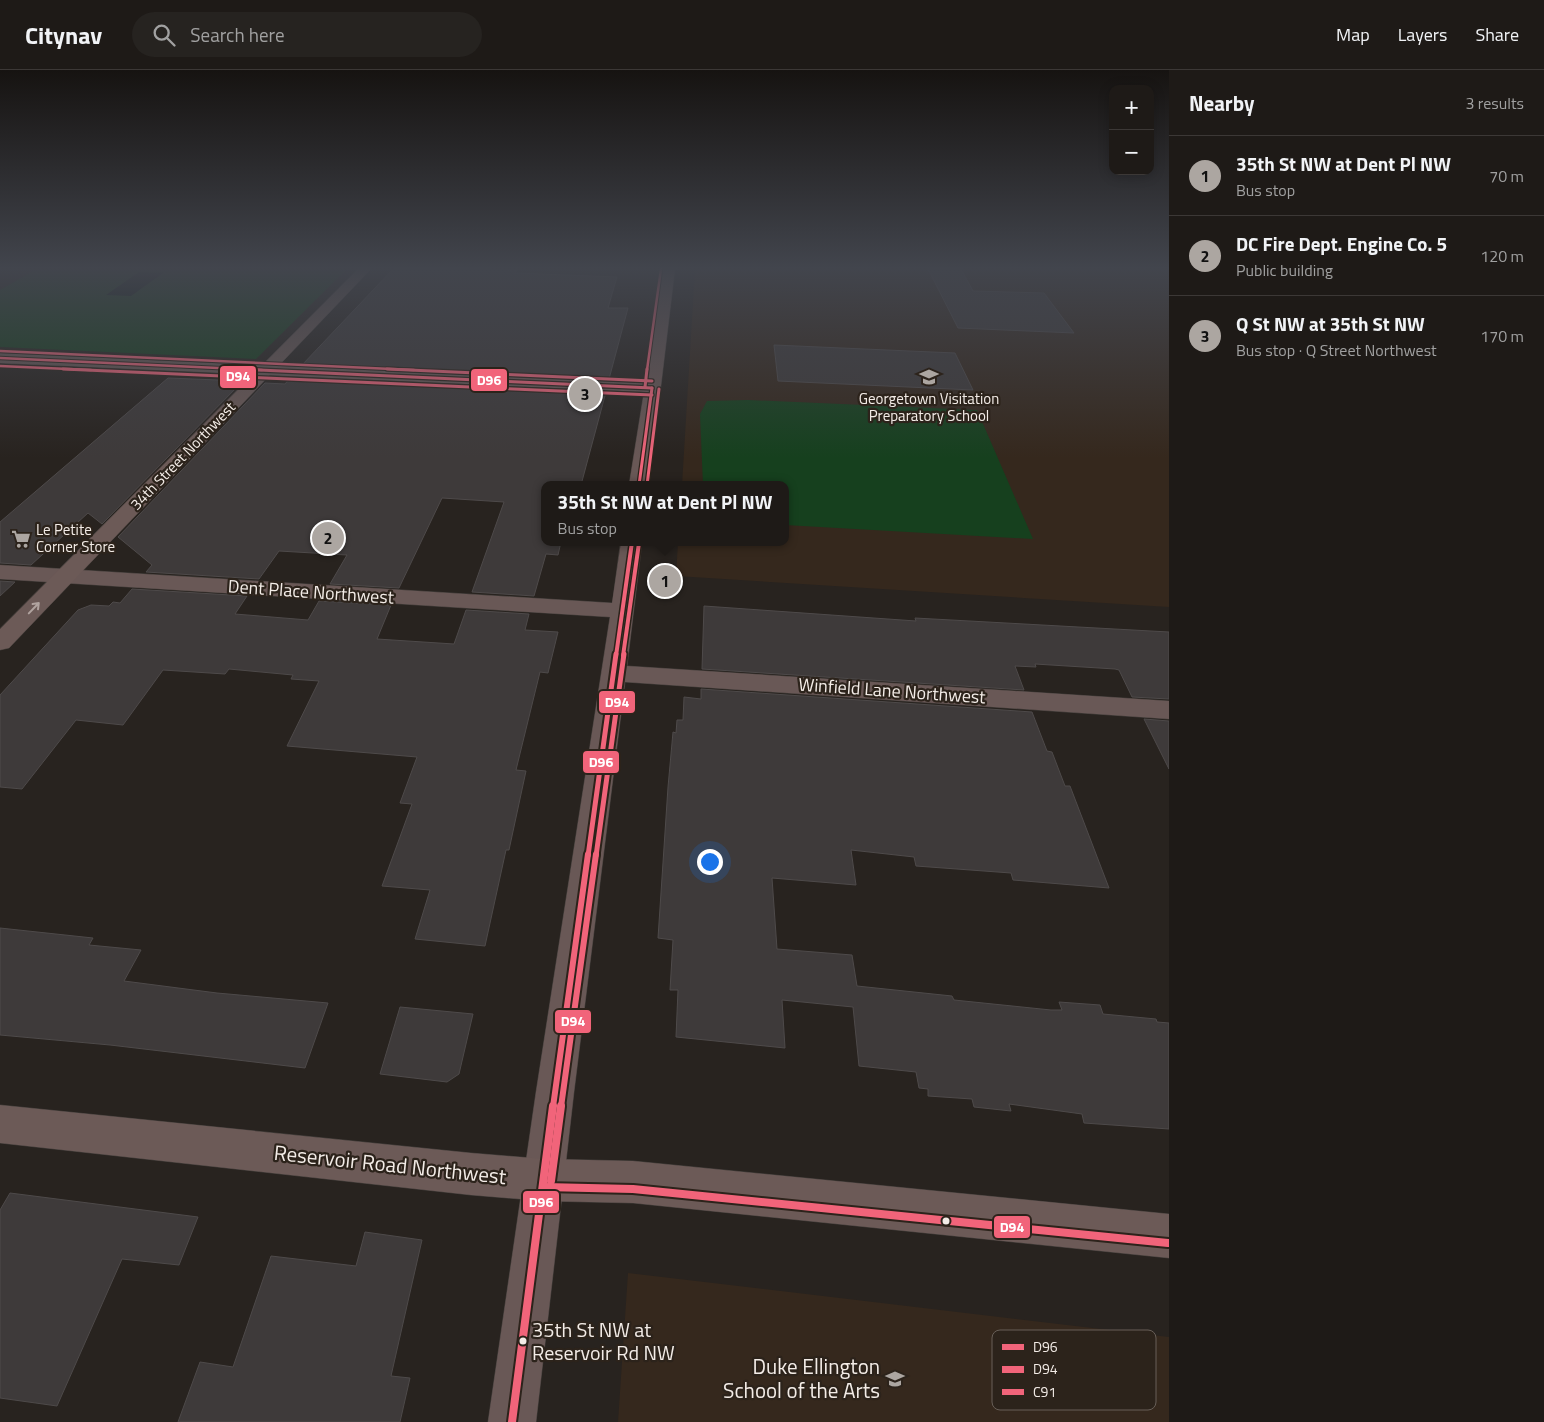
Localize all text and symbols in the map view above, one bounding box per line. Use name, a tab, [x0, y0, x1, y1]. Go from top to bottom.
search box	[132, 12, 482, 57]
text: Citynav	[25, 17, 102, 53]
text: Search here	[190, 20, 285, 49]
icon: search	[150, 21, 178, 49]
text: Map	[1336, 21, 1370, 48]
text: Layers	[1398, 21, 1447, 48]
text: Share	[1475, 21, 1519, 48]
map controls	[1109, 85, 1154, 175]
button: +	[1109, 85, 1154, 130]
text: Nearby	[1189, 87, 1254, 119]
text: 3 results	[1465, 91, 1524, 115]
button: −	[1109, 130, 1154, 175]
text: 35th St NW at Dent Pl NW	[1236, 149, 1451, 178]
text: 1	[1201, 164, 1209, 188]
text: 70 m	[1489, 164, 1524, 188]
text: Bus stop	[1236, 178, 1295, 202]
text: DC Fire Dept. Engine Co. 5	[1236, 229, 1447, 258]
text: 2	[1201, 244, 1209, 268]
text: 120 m	[1480, 244, 1524, 268]
text: Public building	[1236, 258, 1333, 282]
text: Q St NW at 35th St NW	[1236, 309, 1425, 338]
text: 3	[1201, 324, 1209, 348]
text: 170 m	[1480, 324, 1524, 348]
text: Bus stop · Q Street Northwest	[1236, 338, 1437, 362]
line badge: D94	[219, 365, 257, 389]
text: D94	[226, 365, 250, 386]
school or university icon: Georgetown Visitation Preparatory School	[918, 366, 940, 388]
line badge: D96	[470, 368, 508, 392]
text: D96	[477, 369, 501, 390]
pin: 3	[569, 375, 601, 413]
place label: Georgetown Visitation Preparatory School	[859, 387, 999, 427]
street label: 34th Street Northwest	[125, 396, 241, 515]
popup	[541, 481, 789, 546]
text: 35th St NW at Dent Pl NW	[558, 487, 772, 516]
text: Bus stop	[558, 516, 617, 540]
place label: Le Petite Corner Store	[36, 518, 115, 558]
pin: 2	[312, 519, 344, 557]
supermarket icon: Le Petite Corner Store	[10, 528, 32, 550]
pin: 1	[649, 562, 681, 600]
street label: Dent Place Northwest	[227, 572, 396, 611]
one-way arrow	[28, 602, 40, 614]
street label: Winfield Lane Northwest	[797, 670, 987, 711]
line badge: D94	[598, 690, 636, 714]
text: D94	[605, 691, 629, 712]
line badge: D96	[582, 750, 620, 774]
text: D96	[589, 751, 613, 772]
your location	[697, 849, 723, 875]
line badge: D94	[554, 1009, 592, 1034]
text: D94	[561, 1010, 585, 1031]
street label: Reservoir Road Northwest	[272, 1136, 508, 1192]
line badge: D96	[522, 1190, 560, 1214]
text: D96	[529, 1191, 553, 1212]
line badge: D94	[993, 1215, 1031, 1239]
unlabelled marker	[941, 1216, 951, 1226]
text: D94	[1000, 1216, 1024, 1237]
place label: 35th St NW at Reservoir Rd NW	[532, 1314, 675, 1368]
legend	[992, 1330, 1156, 1410]
marker: 35th St NW at Reservoir Rd NW	[518, 1336, 528, 1346]
text: D96	[1033, 1336, 1058, 1357]
place label: Duke Ellington School of the Arts	[723, 1350, 880, 1406]
text: D94	[1033, 1358, 1058, 1379]
school or university icon: Duke Ellington School of the Arts	[884, 1368, 906, 1390]
text: C91	[1033, 1381, 1056, 1402]

